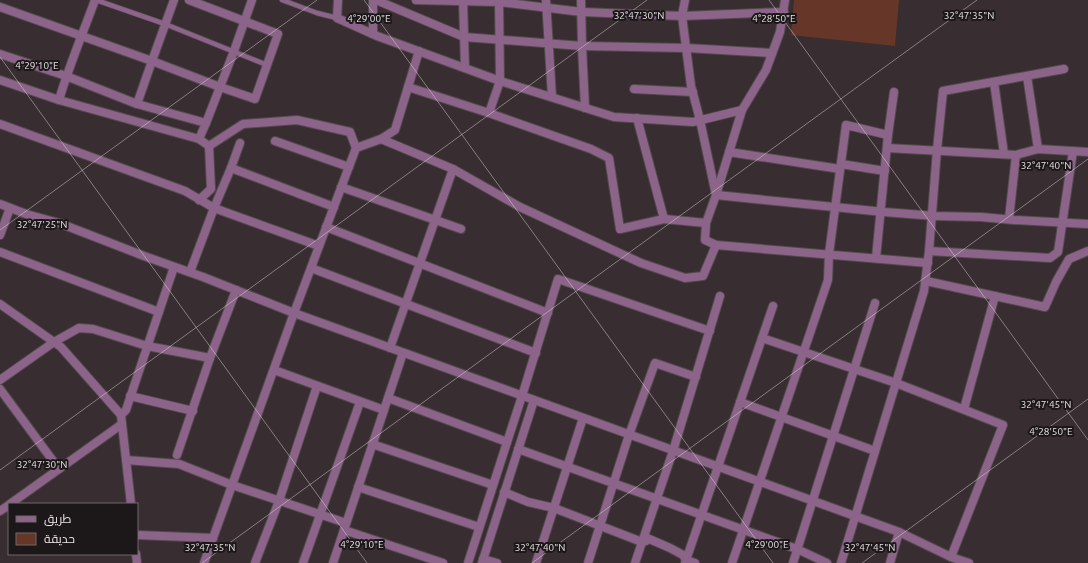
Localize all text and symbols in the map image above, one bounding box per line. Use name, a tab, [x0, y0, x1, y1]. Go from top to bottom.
text: 32°47'30"N	[614, 10, 664, 21]
text: 32°47'35"N	[944, 10, 994, 21]
text: 4°29'00"E	[347, 13, 391, 24]
text: 4°28'50"E	[752, 13, 796, 24]
text: 4°29'10"E	[15, 60, 59, 71]
text: 32°47'40"N	[1021, 160, 1071, 171]
text: 32°47'25"N	[17, 219, 67, 230]
text: 32°47'45"N	[1021, 399, 1071, 410]
text: 4°28'50"E	[1029, 426, 1073, 437]
text: 32°47'30"N	[17, 459, 67, 470]
legend	[8, 503, 138, 555]
text: طريق	[44, 512, 72, 526]
text: حديقة	[44, 532, 75, 546]
text: 4°29'10"E	[340, 539, 384, 550]
text: 4°29'00"E	[745, 539, 789, 550]
text: 32°47'35"N	[185, 542, 235, 553]
text: 32°47'40"N	[515, 542, 565, 553]
text: 32°47'45"N	[845, 542, 895, 553]

